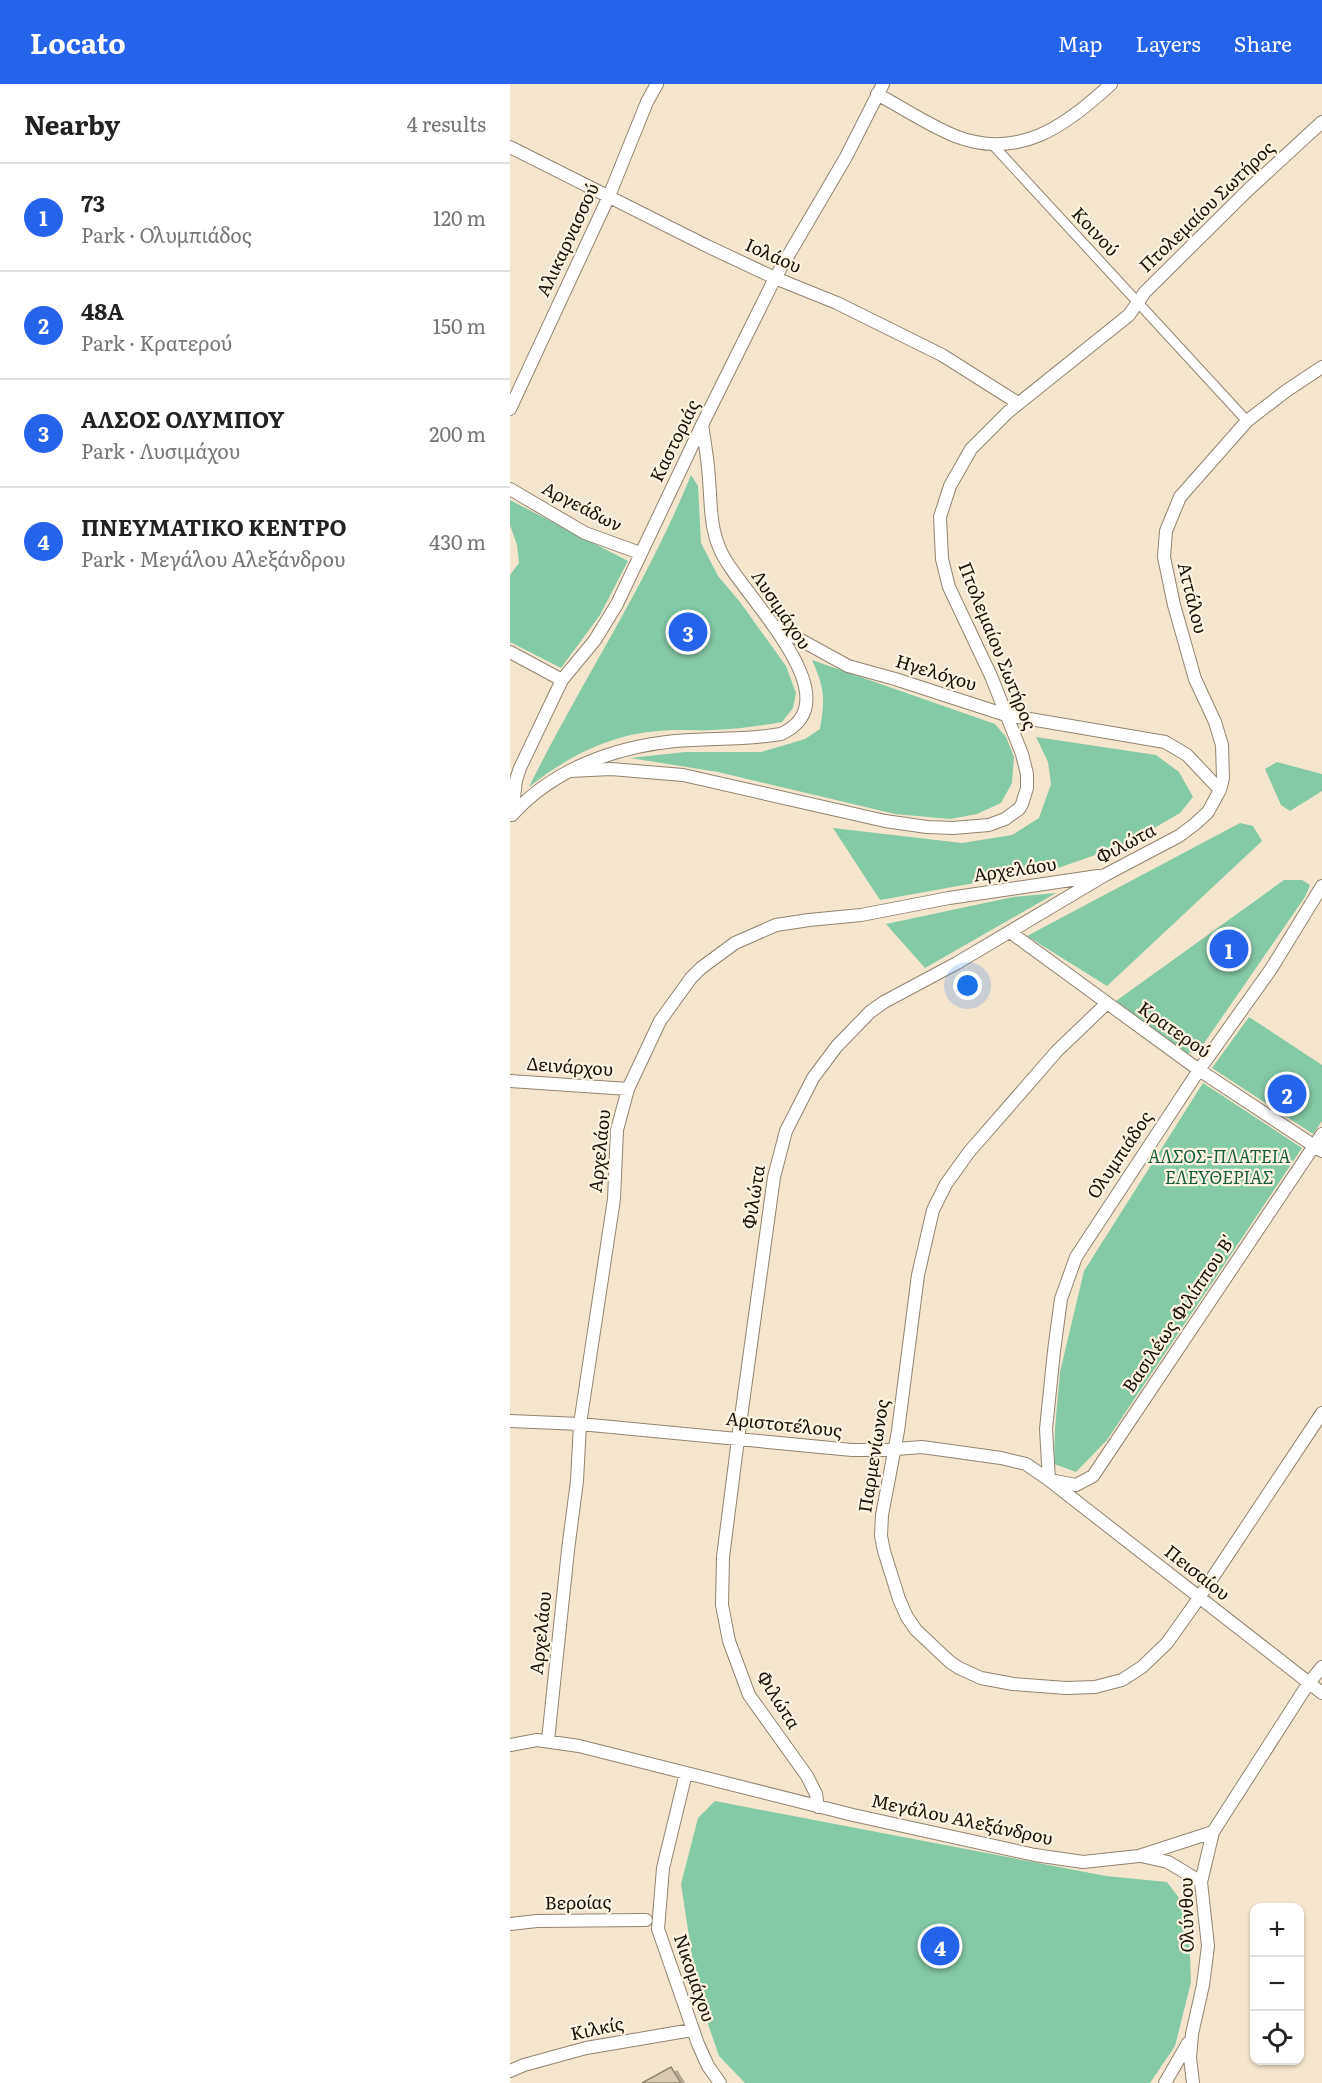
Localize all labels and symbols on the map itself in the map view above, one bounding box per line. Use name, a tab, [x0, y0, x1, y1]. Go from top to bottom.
street label: Πτολεμαίου Σωτήρος	[1132, 134, 1280, 278]
street label: Αλικαρνασσού	[529, 178, 605, 301]
street label: Κοινού	[1066, 200, 1126, 262]
street label: Ιολάου	[741, 230, 806, 279]
street label: Καστοριάς	[642, 394, 705, 486]
street label: Αργεάδων	[538, 474, 628, 537]
street label: Πτολεμαίου Σωτήρος	[952, 557, 1044, 734]
street label: Αττάλου	[1172, 559, 1215, 636]
street label: Λυσιμάχου	[746, 564, 819, 654]
pin: 3	[668, 610, 708, 654]
street label: Ηγελόχου	[892, 646, 980, 697]
street label: Φιλώτα	[1090, 816, 1160, 870]
street label: Αρχελάου	[972, 849, 1058, 888]
pin: 1	[1210, 926, 1248, 972]
your location	[953, 971, 982, 1000]
street label: Κρατερού	[1133, 994, 1217, 1064]
street label: Δεινάρχου	[526, 1049, 614, 1082]
pin: 2	[1268, 1072, 1306, 1116]
street label: Ολυμπιάδος	[1079, 1105, 1158, 1204]
street label: Αρχελάου	[581, 1108, 616, 1194]
park label: ΑΛΣΟΣ-ΠΛΑΤΕΙΑ ΕΛΕΥΘΕΡΙΑΣ	[1148, 1142, 1291, 1190]
street label: Φιλώτα	[734, 1163, 771, 1231]
street label: Βασιλέως Φιλίππου Β'	[1115, 1229, 1241, 1397]
street label: Παρμενίωνος	[850, 1397, 895, 1515]
street label: Αριστοτέλους	[725, 1404, 844, 1443]
street label: Πεισαίου	[1159, 1538, 1236, 1606]
street label: Αρχελάου	[522, 1590, 557, 1676]
street label: Φιλώτα	[751, 1665, 808, 1734]
street label: Μεγάλου Αλεξάνδρου	[869, 1786, 1056, 1851]
street label: Ολύνθου	[1171, 1877, 1200, 1953]
street label: Βεροίας	[544, 1887, 612, 1916]
pin: 4	[920, 1924, 960, 1968]
street label: Νικομάχου	[668, 1930, 723, 2025]
street label: Κιλκίς	[568, 2009, 626, 2046]

